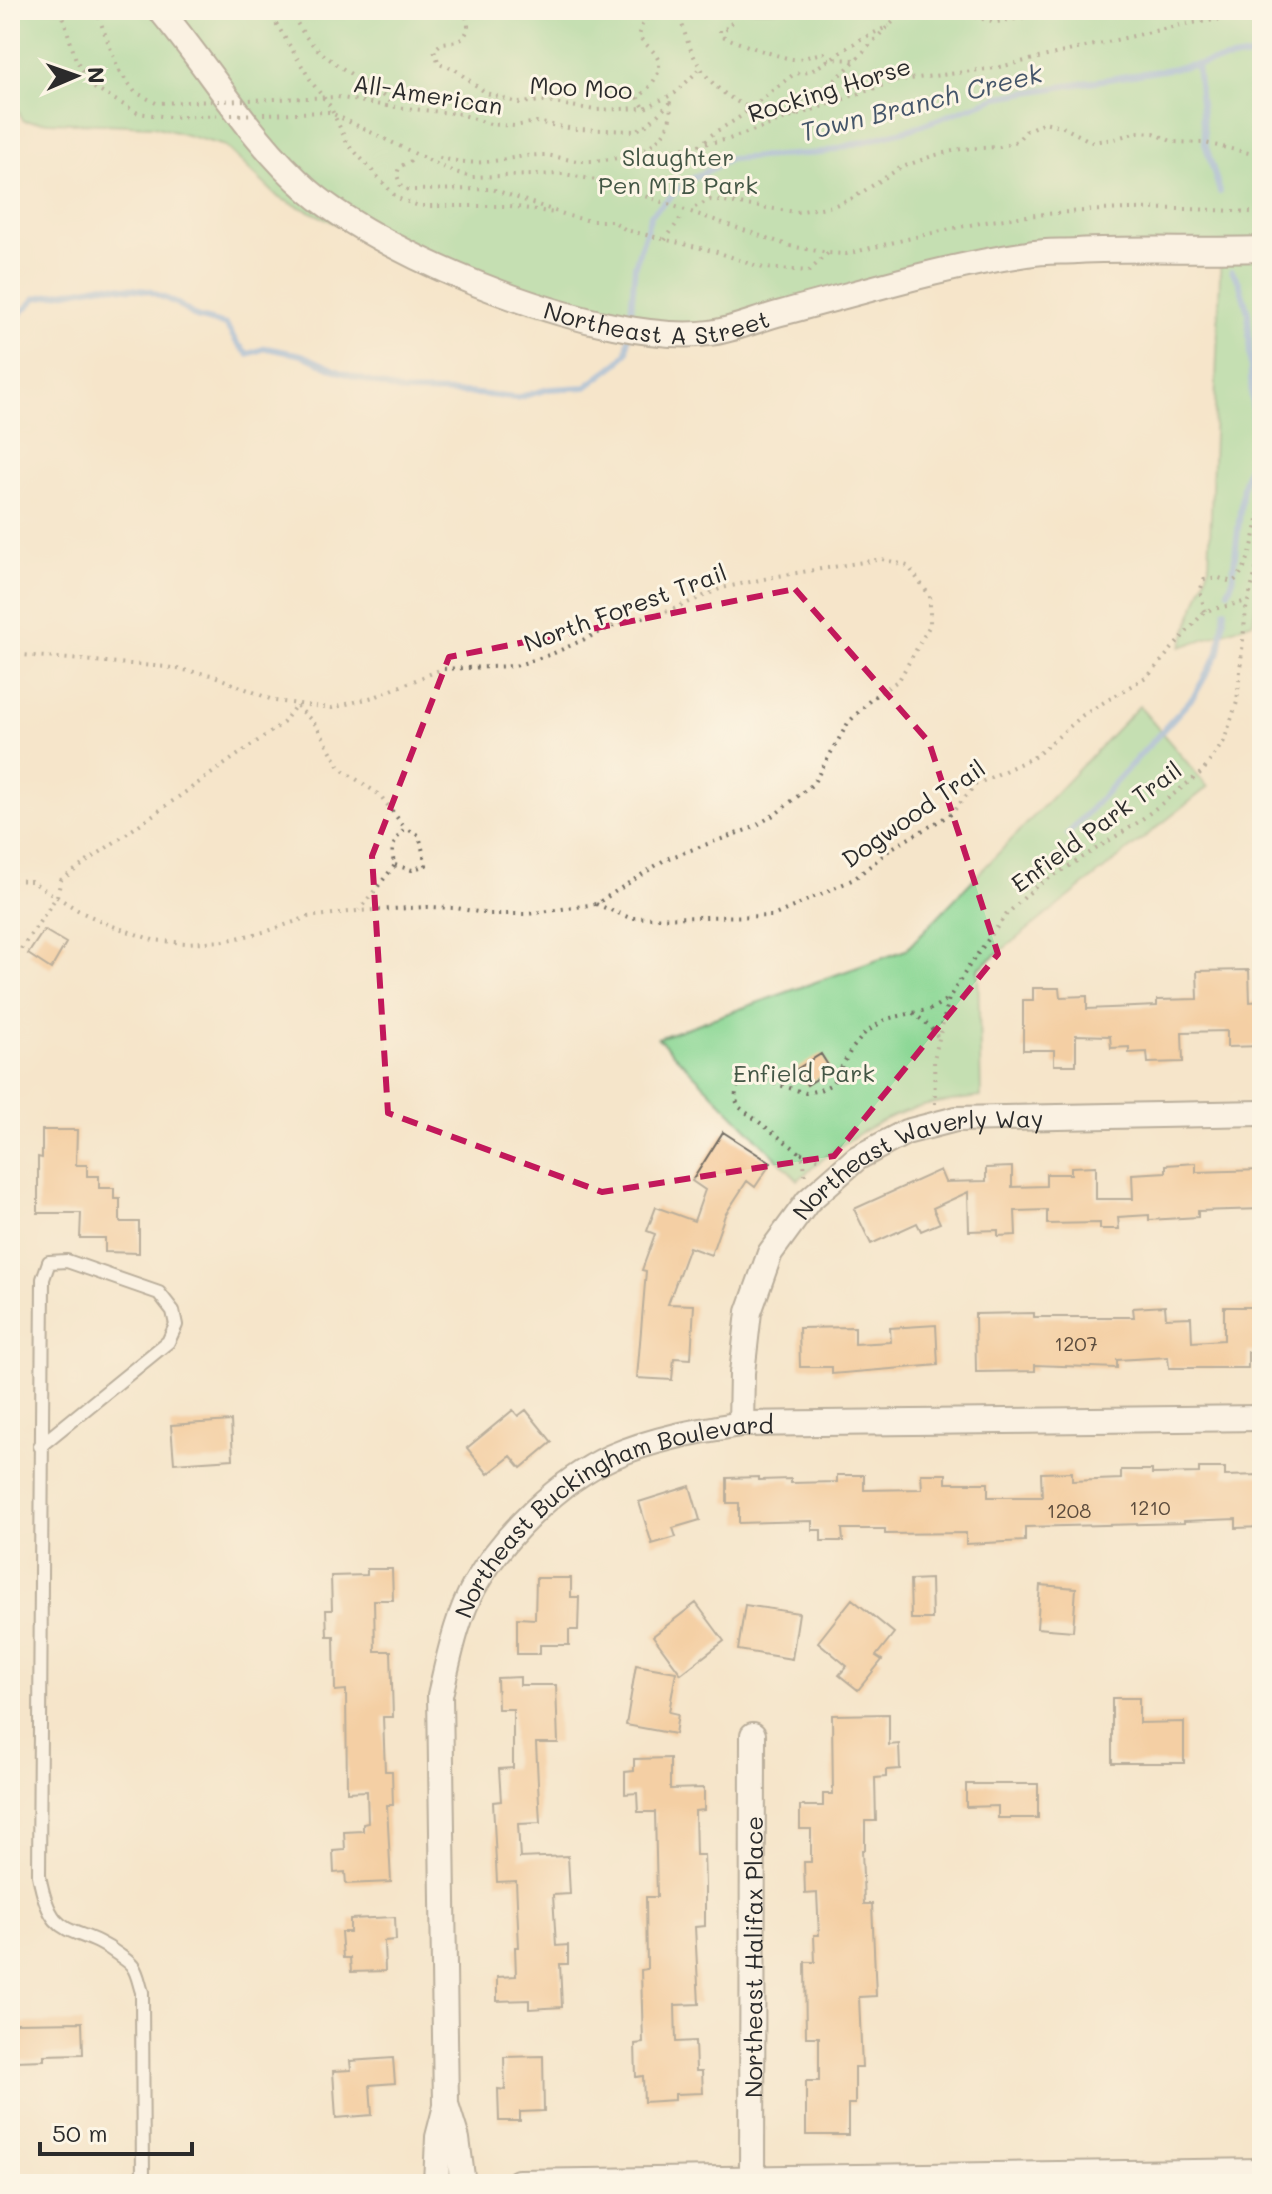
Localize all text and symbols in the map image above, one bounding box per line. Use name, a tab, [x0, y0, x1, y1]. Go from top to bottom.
north arrow	[36, 36, 116, 116]
street label: Rocking Horse	[744, 50, 914, 128]
water label: Town Branch Creek	[796, 55, 1047, 149]
text: N	[82, 66, 111, 84]
street label: All-American	[351, 67, 505, 121]
street label: Moo Moo	[529, 69, 633, 105]
park label: Slaughter Pen MTB Park	[598, 141, 758, 200]
street label: Northeast A Street	[541, 293, 773, 350]
street label: North Forest Trail	[519, 556, 731, 658]
street label: Dogwood Trail	[835, 752, 991, 874]
street label: Enfield Park Trail	[1005, 754, 1187, 898]
park label: Enfield Park	[733, 1057, 875, 1088]
street label: Northeast Waverly Way	[785, 1102, 1044, 1225]
house number: 1207	[1054, 1330, 1098, 1356]
street label: Northeast Buckingham Boulevard	[446, 1408, 774, 1622]
house number: 1210	[1129, 1494, 1171, 1520]
house number: 1208	[1047, 1497, 1091, 1523]
street label: Northeast Halifax Place	[737, 1816, 768, 2098]
scale bar	[40, 2106, 192, 2156]
text: 50 m	[52, 2117, 108, 2148]

